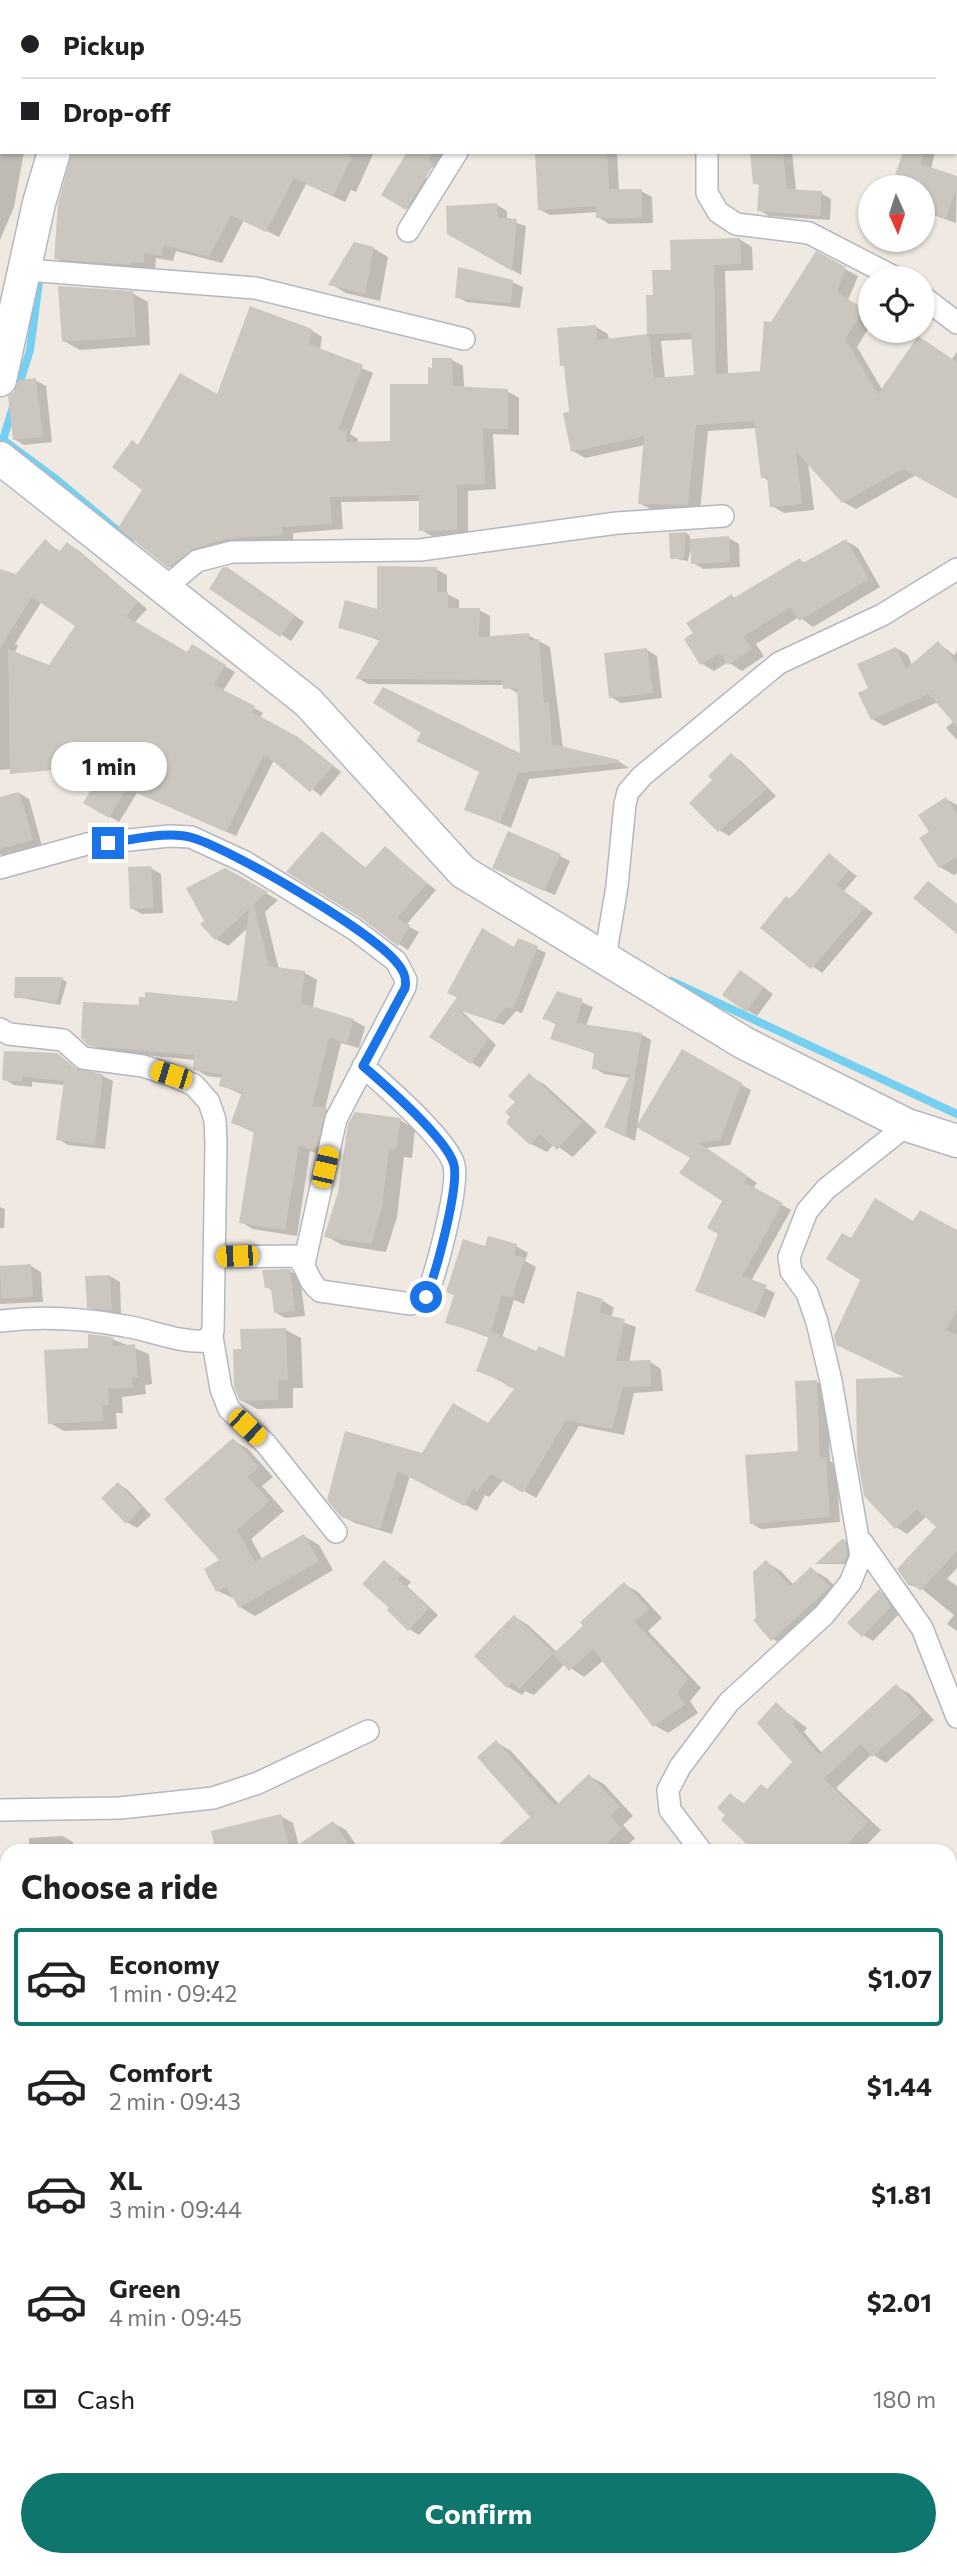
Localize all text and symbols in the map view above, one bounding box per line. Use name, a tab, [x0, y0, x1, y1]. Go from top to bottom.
text: Pickup	[63, 29, 145, 60]
text: Drop-off	[63, 96, 170, 127]
north arrow	[858, 175, 934, 252]
map controls	[858, 175, 935, 343]
button: locate	[858, 266, 935, 343]
callout: 1 min	[50, 742, 166, 790]
text: 1 min	[82, 752, 136, 780]
route end	[92, 827, 124, 859]
car	[148, 1059, 195, 1091]
car	[311, 1144, 340, 1190]
car	[216, 1245, 259, 1267]
route start	[410, 1281, 442, 1313]
car	[225, 1405, 270, 1449]
text: Choose a ride	[21, 1866, 218, 1906]
icon: car	[25, 1946, 88, 2009]
text: Economy	[109, 1948, 220, 1979]
text: $1.07	[867, 1962, 932, 1993]
text: 1 min · 09:42	[109, 1979, 237, 2007]
icon: car	[25, 2054, 88, 2117]
text: Comfort	[109, 2056, 212, 2087]
text: $1.44	[867, 2070, 932, 2101]
text: 2 min · 09:43	[109, 2087, 241, 2115]
icon: car	[25, 2162, 88, 2225]
text: XL	[109, 2164, 143, 2195]
text: $1.81	[871, 2178, 932, 2209]
text: 3 min · 09:44	[109, 2195, 242, 2223]
icon: car	[25, 2270, 88, 2333]
text: Green	[109, 2272, 181, 2303]
text: $2.01	[867, 2286, 932, 2317]
text: 4 min · 09:45	[109, 2303, 242, 2331]
icon: cash	[21, 2380, 59, 2418]
text: Cash	[77, 2383, 135, 2414]
text: 180 m	[873, 2385, 936, 2413]
button: Confirm	[21, 2473, 936, 2553]

